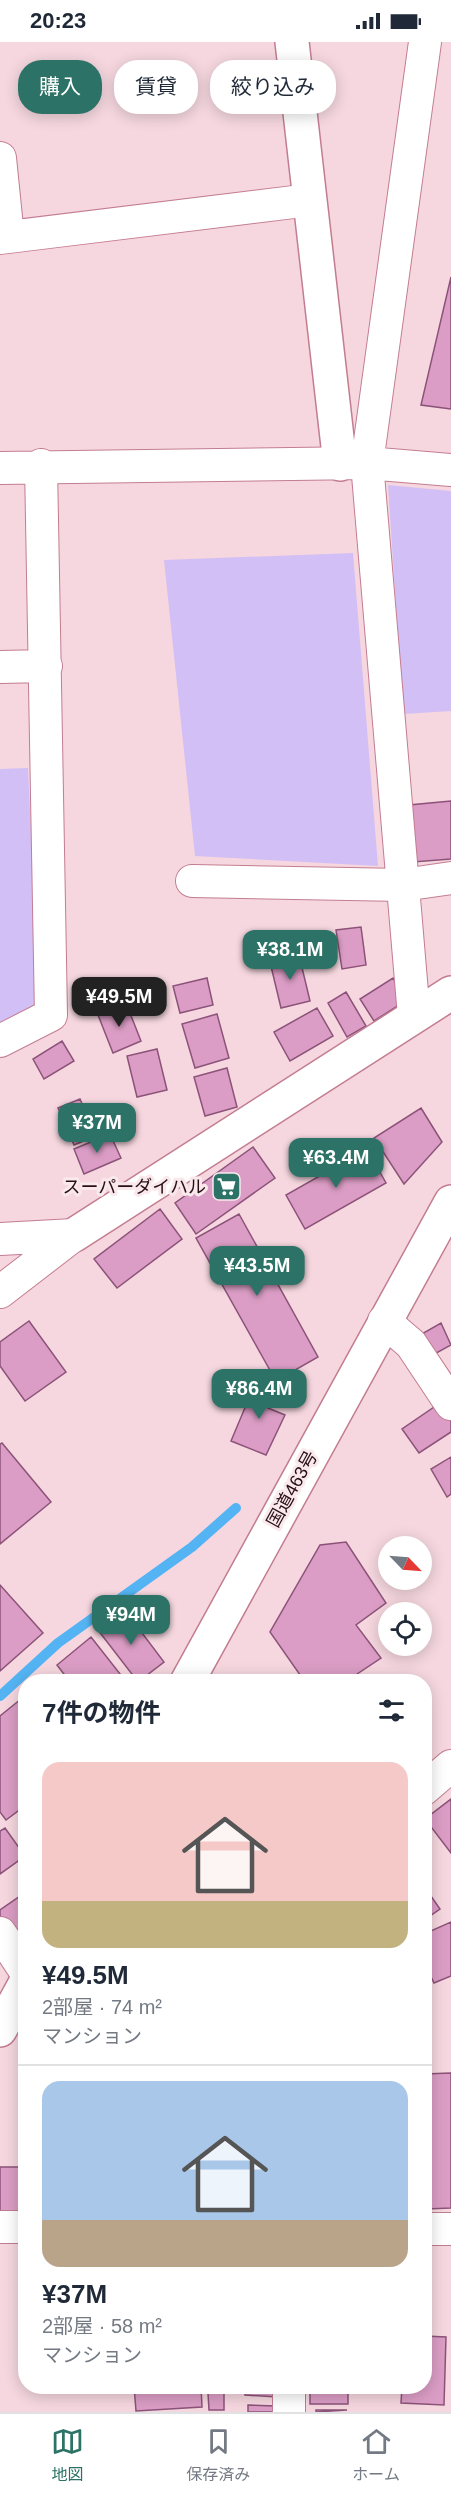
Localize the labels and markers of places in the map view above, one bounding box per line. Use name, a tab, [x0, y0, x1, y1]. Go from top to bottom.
pin: ¥38.1M	[241, 930, 339, 981]
pin: ¥49.5M	[70, 977, 168, 1028]
pin: ¥37M	[61, 1103, 133, 1154]
pin: ¥63.4M	[287, 1138, 385, 1189]
supermarket icon: スーパーダイハル	[211, 1171, 243, 1203]
place label: スーパーダイハル	[63, 1177, 206, 1197]
pin: ¥43.5M	[208, 1246, 306, 1297]
pin: ¥86.4M	[210, 1369, 308, 1420]
pin: ¥94M	[95, 1595, 167, 1646]

